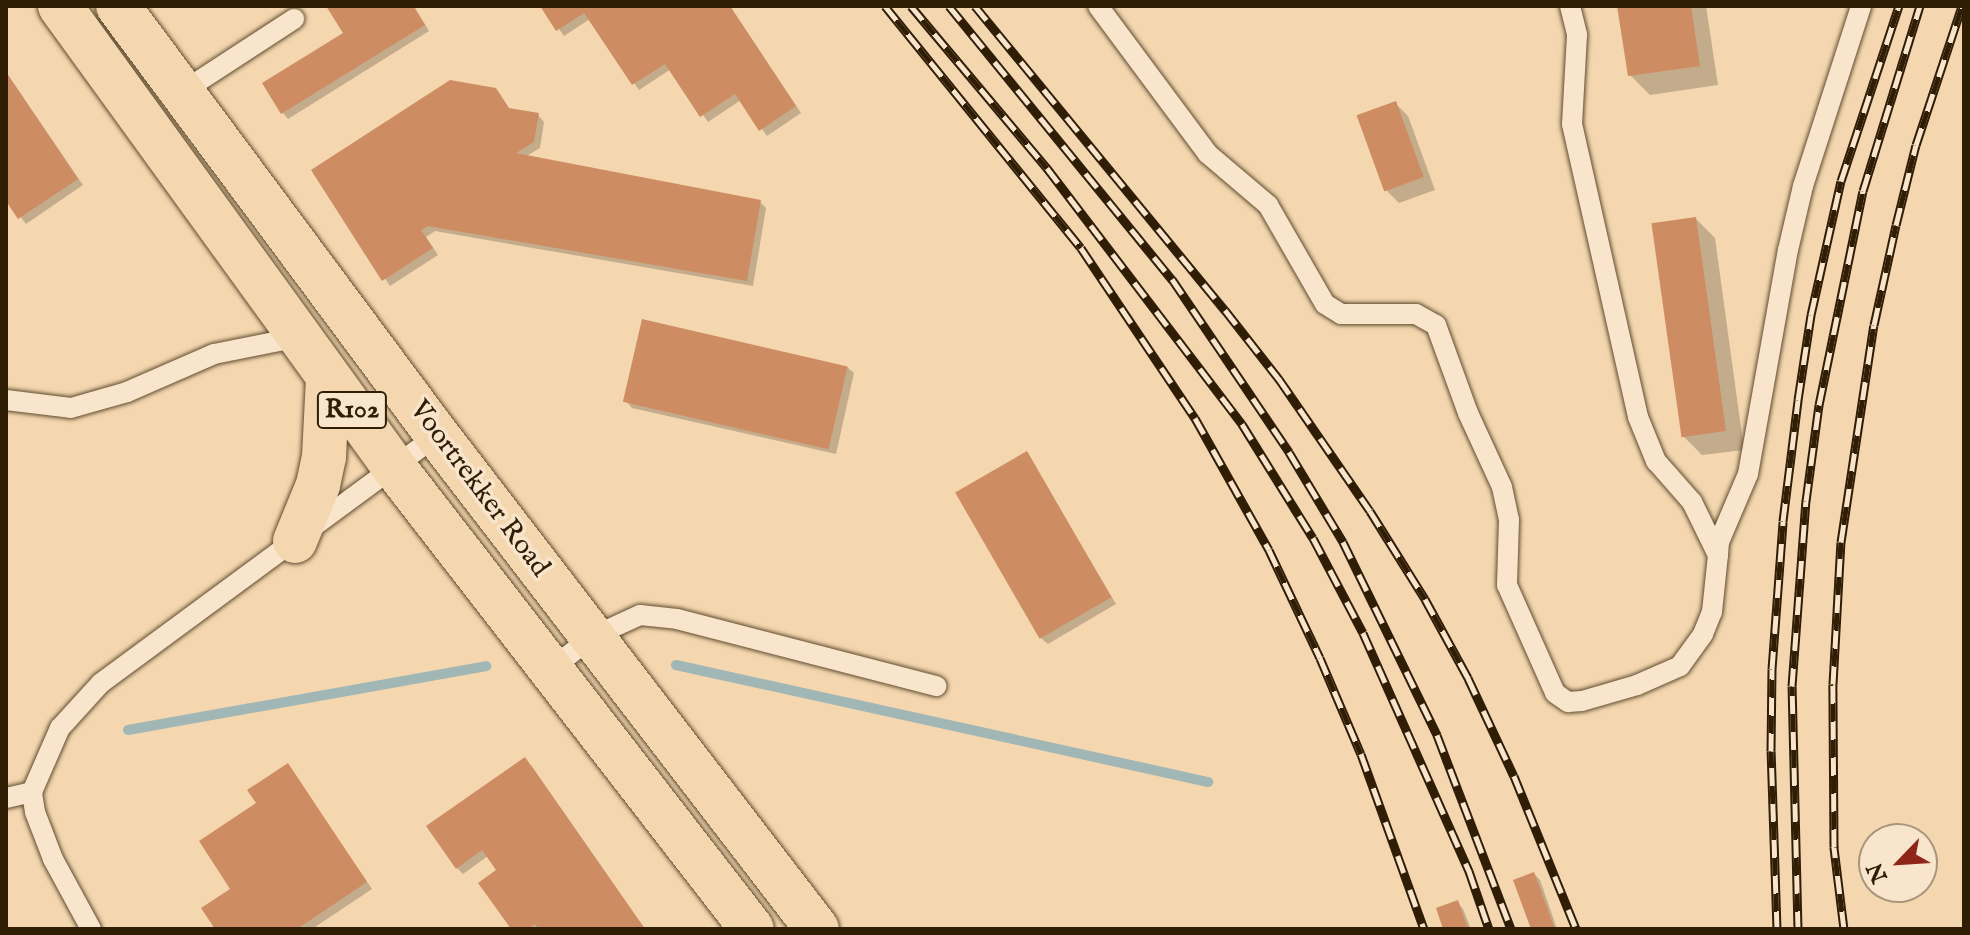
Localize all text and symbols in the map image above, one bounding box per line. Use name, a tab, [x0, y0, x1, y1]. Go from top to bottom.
road number: R102	[316, 388, 388, 432]
street label: Voortrekker Road	[402, 394, 556, 584]
north arrow	[1858, 823, 1938, 903]
text: N	[1861, 858, 1895, 887]

